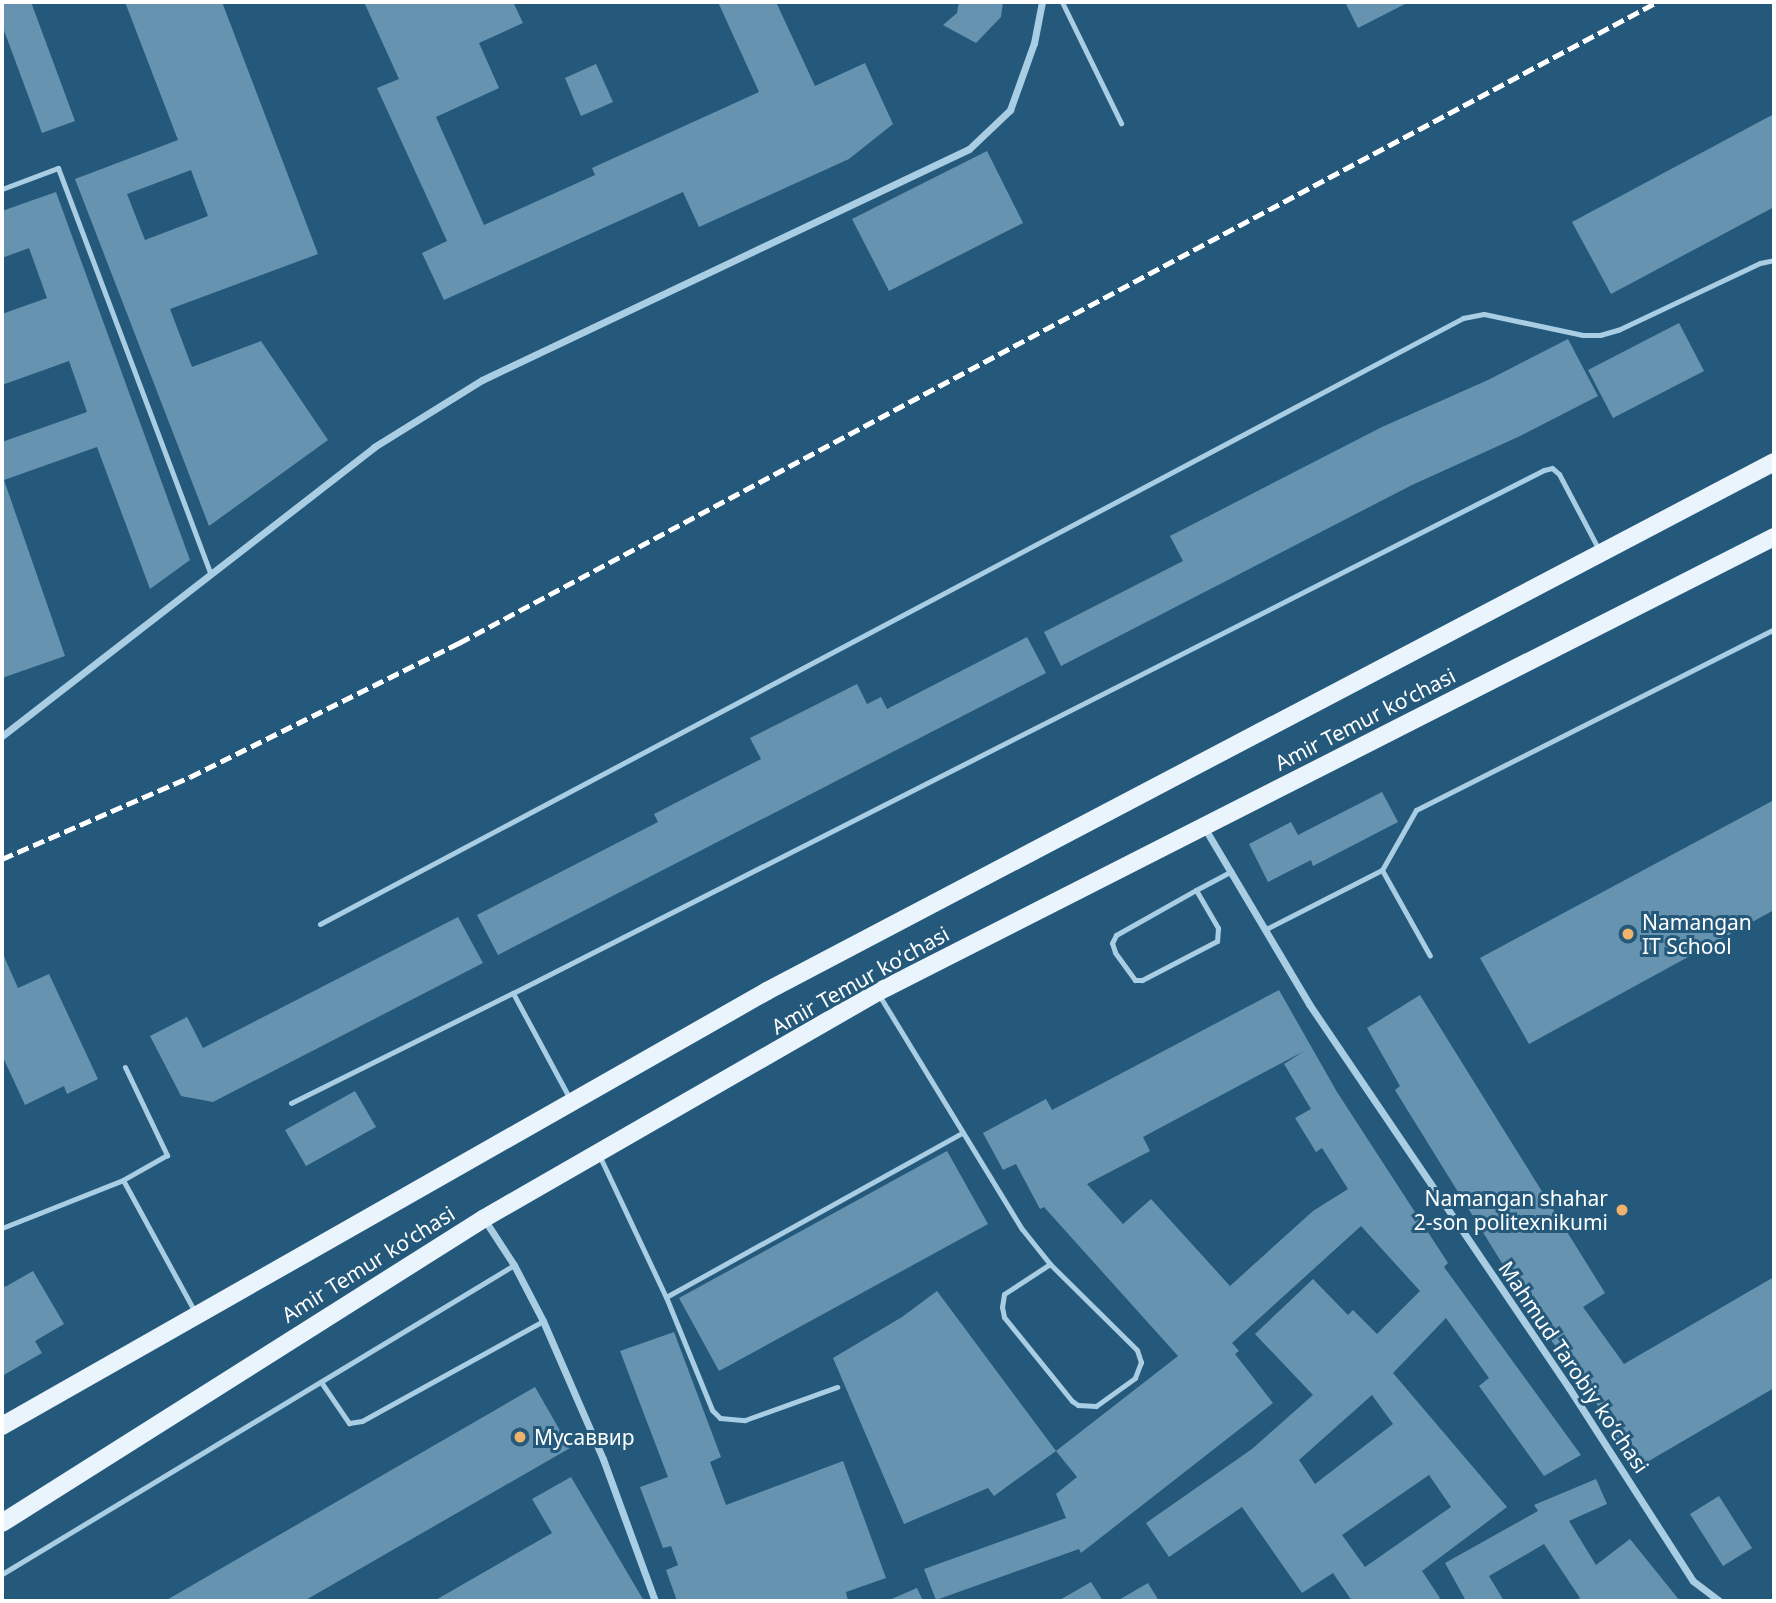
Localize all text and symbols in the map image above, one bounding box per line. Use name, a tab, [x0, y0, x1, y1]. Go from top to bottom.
street label: Amir Temur koʻchasi	[1270, 663, 1460, 775]
place label: Namangan IT School	[1642, 909, 1752, 959]
street label: Amir Temur koʻchasi	[767, 921, 953, 1039]
marker: Namangan IT School	[1620, 926, 1636, 942]
place label: Namangan shahar 2-son politexnikumi	[1414, 1185, 1608, 1235]
street label: Amir Temur koʻchasi	[277, 1201, 459, 1327]
marker: Namangan shahar 2-son politexnikumi	[1614, 1202, 1630, 1218]
street label: Mahmud Tarobiy koʻchasi	[1494, 1256, 1654, 1478]
place label: Мусаввир	[534, 1424, 635, 1450]
marker: Мусаввир	[512, 1429, 528, 1445]

